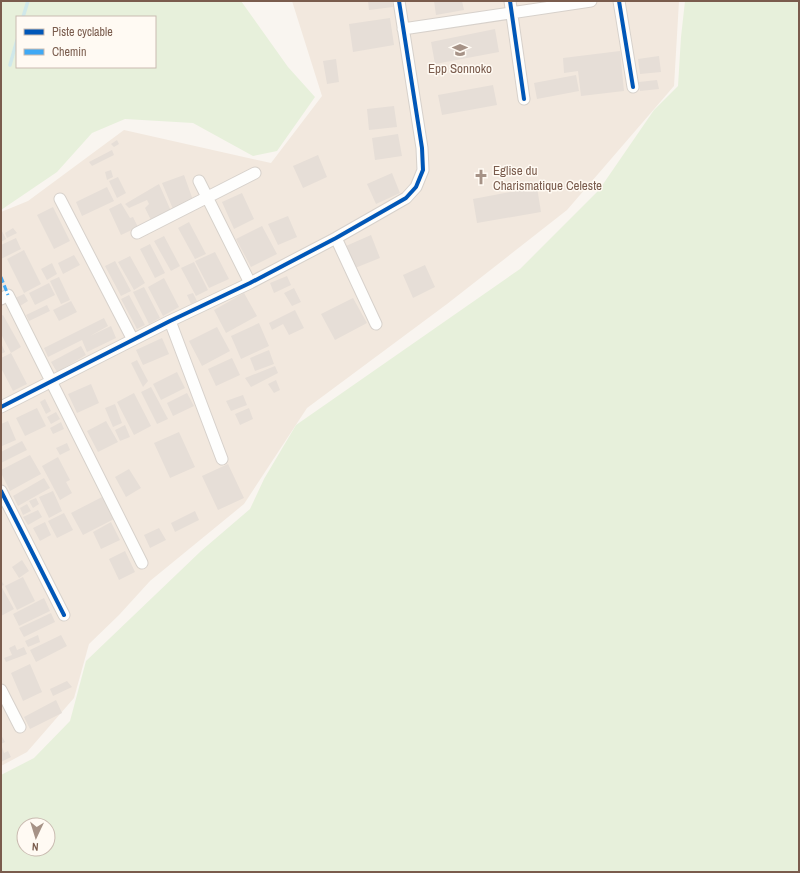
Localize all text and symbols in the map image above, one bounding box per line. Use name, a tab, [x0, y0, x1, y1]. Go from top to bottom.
legend	[16, 16, 156, 68]
text: Piste cyclable	[52, 24, 113, 40]
school or university icon: Epp Sonnoko	[451, 41, 469, 59]
text: Chemin	[52, 44, 86, 60]
place label: Epp Sonnoko	[428, 60, 492, 77]
place label: Eglise du Charismatique Celeste	[493, 162, 602, 194]
church icon: Eglise du Charismatique Celeste	[472, 168, 490, 186]
north arrow	[16, 817, 56, 857]
text: N	[32, 840, 39, 854]

